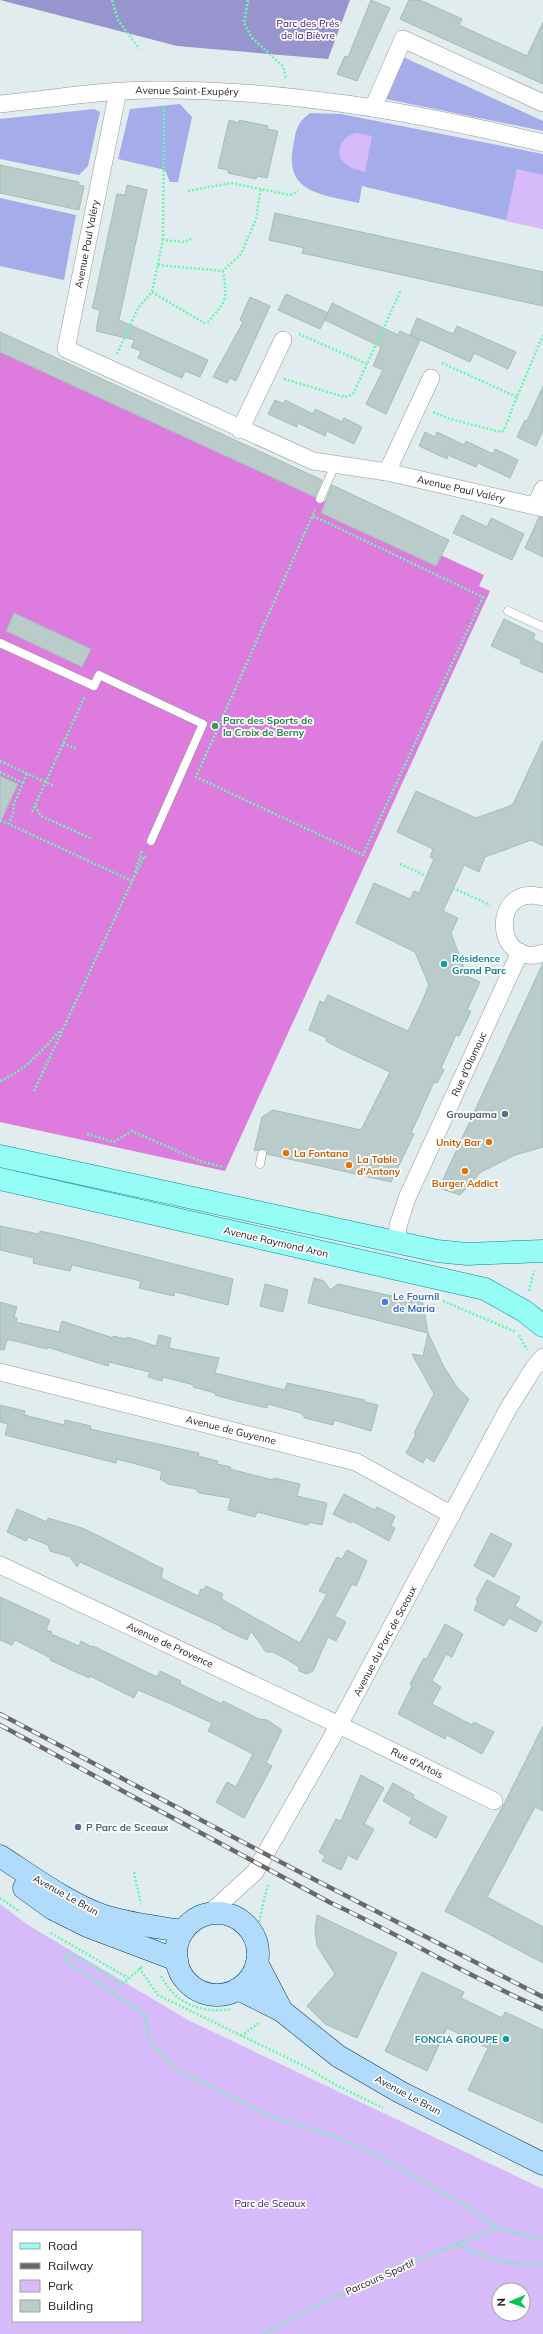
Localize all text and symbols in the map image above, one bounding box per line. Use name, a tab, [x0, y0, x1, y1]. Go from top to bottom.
park label: Parc des Prés de la Bièvre	[277, 17, 339, 42]
street label: Avenue Saint-Exupéry	[135, 84, 239, 98]
street label: Avenue Paul Valéry	[72, 198, 102, 289]
street label: Avenue Paul Valéry	[416, 473, 507, 506]
place label: Parc des Sports de la Croix de Berny	[223, 714, 313, 739]
marker: Parc des Sports de la Croix de Berny	[210, 721, 220, 731]
place label: Résidence Grand Parc	[452, 952, 506, 977]
marker: Résidence Grand Parc	[439, 959, 449, 969]
street label: Rue d'Olomouc	[448, 1030, 490, 1098]
place label: Groupama	[446, 1108, 497, 1121]
marker: Groupama	[500, 1109, 510, 1119]
place label: Unity Bar	[436, 1136, 481, 1149]
marker: Unity Bar	[484, 1137, 494, 1147]
place label: La Fontana	[294, 1147, 348, 1160]
marker: La Fontana	[281, 1148, 291, 1158]
place label: La Table d'Antony	[357, 1153, 401, 1178]
marker: La Table d'Antony	[344, 1160, 354, 1170]
marker: Burger Addict	[460, 1166, 470, 1176]
place label: Burger Addict	[432, 1177, 498, 1190]
street label: Avenue Raymond Aron	[222, 1224, 330, 1260]
place label: Le Fournil de Maria	[393, 1290, 439, 1315]
marker: Le Fournil de Maria	[380, 1297, 390, 1307]
street label: Avenue de Guyenne	[185, 1413, 277, 1447]
street label: Avenue du Parc de Sceaux	[350, 1583, 420, 1698]
street label: Avenue de Provence	[125, 1619, 215, 1671]
street label: Rue d'Artois	[389, 1745, 445, 1781]
place label: P Parc de Sceaux	[86, 1821, 169, 1834]
marker: P Parc de Sceaux	[73, 1822, 83, 1832]
street label: Avenue Le Brun	[31, 1872, 101, 1918]
place label: FONCIA GROUPE	[415, 2033, 498, 2046]
marker: FONCIA GROUPE	[501, 2034, 511, 2044]
street label: Avenue Le Brun	[373, 2072, 443, 2118]
park label: Parc de Sceaux	[234, 2197, 306, 2210]
legend	[12, 2230, 142, 2322]
text: Road	[48, 2238, 77, 2253]
street label: Parcours Sportif	[343, 2256, 417, 2298]
text: Railway	[48, 2258, 94, 2273]
text: Park	[48, 2278, 74, 2293]
north arrow	[491, 2282, 531, 2322]
text: Building	[48, 2298, 93, 2313]
text: N	[494, 2298, 508, 2307]

